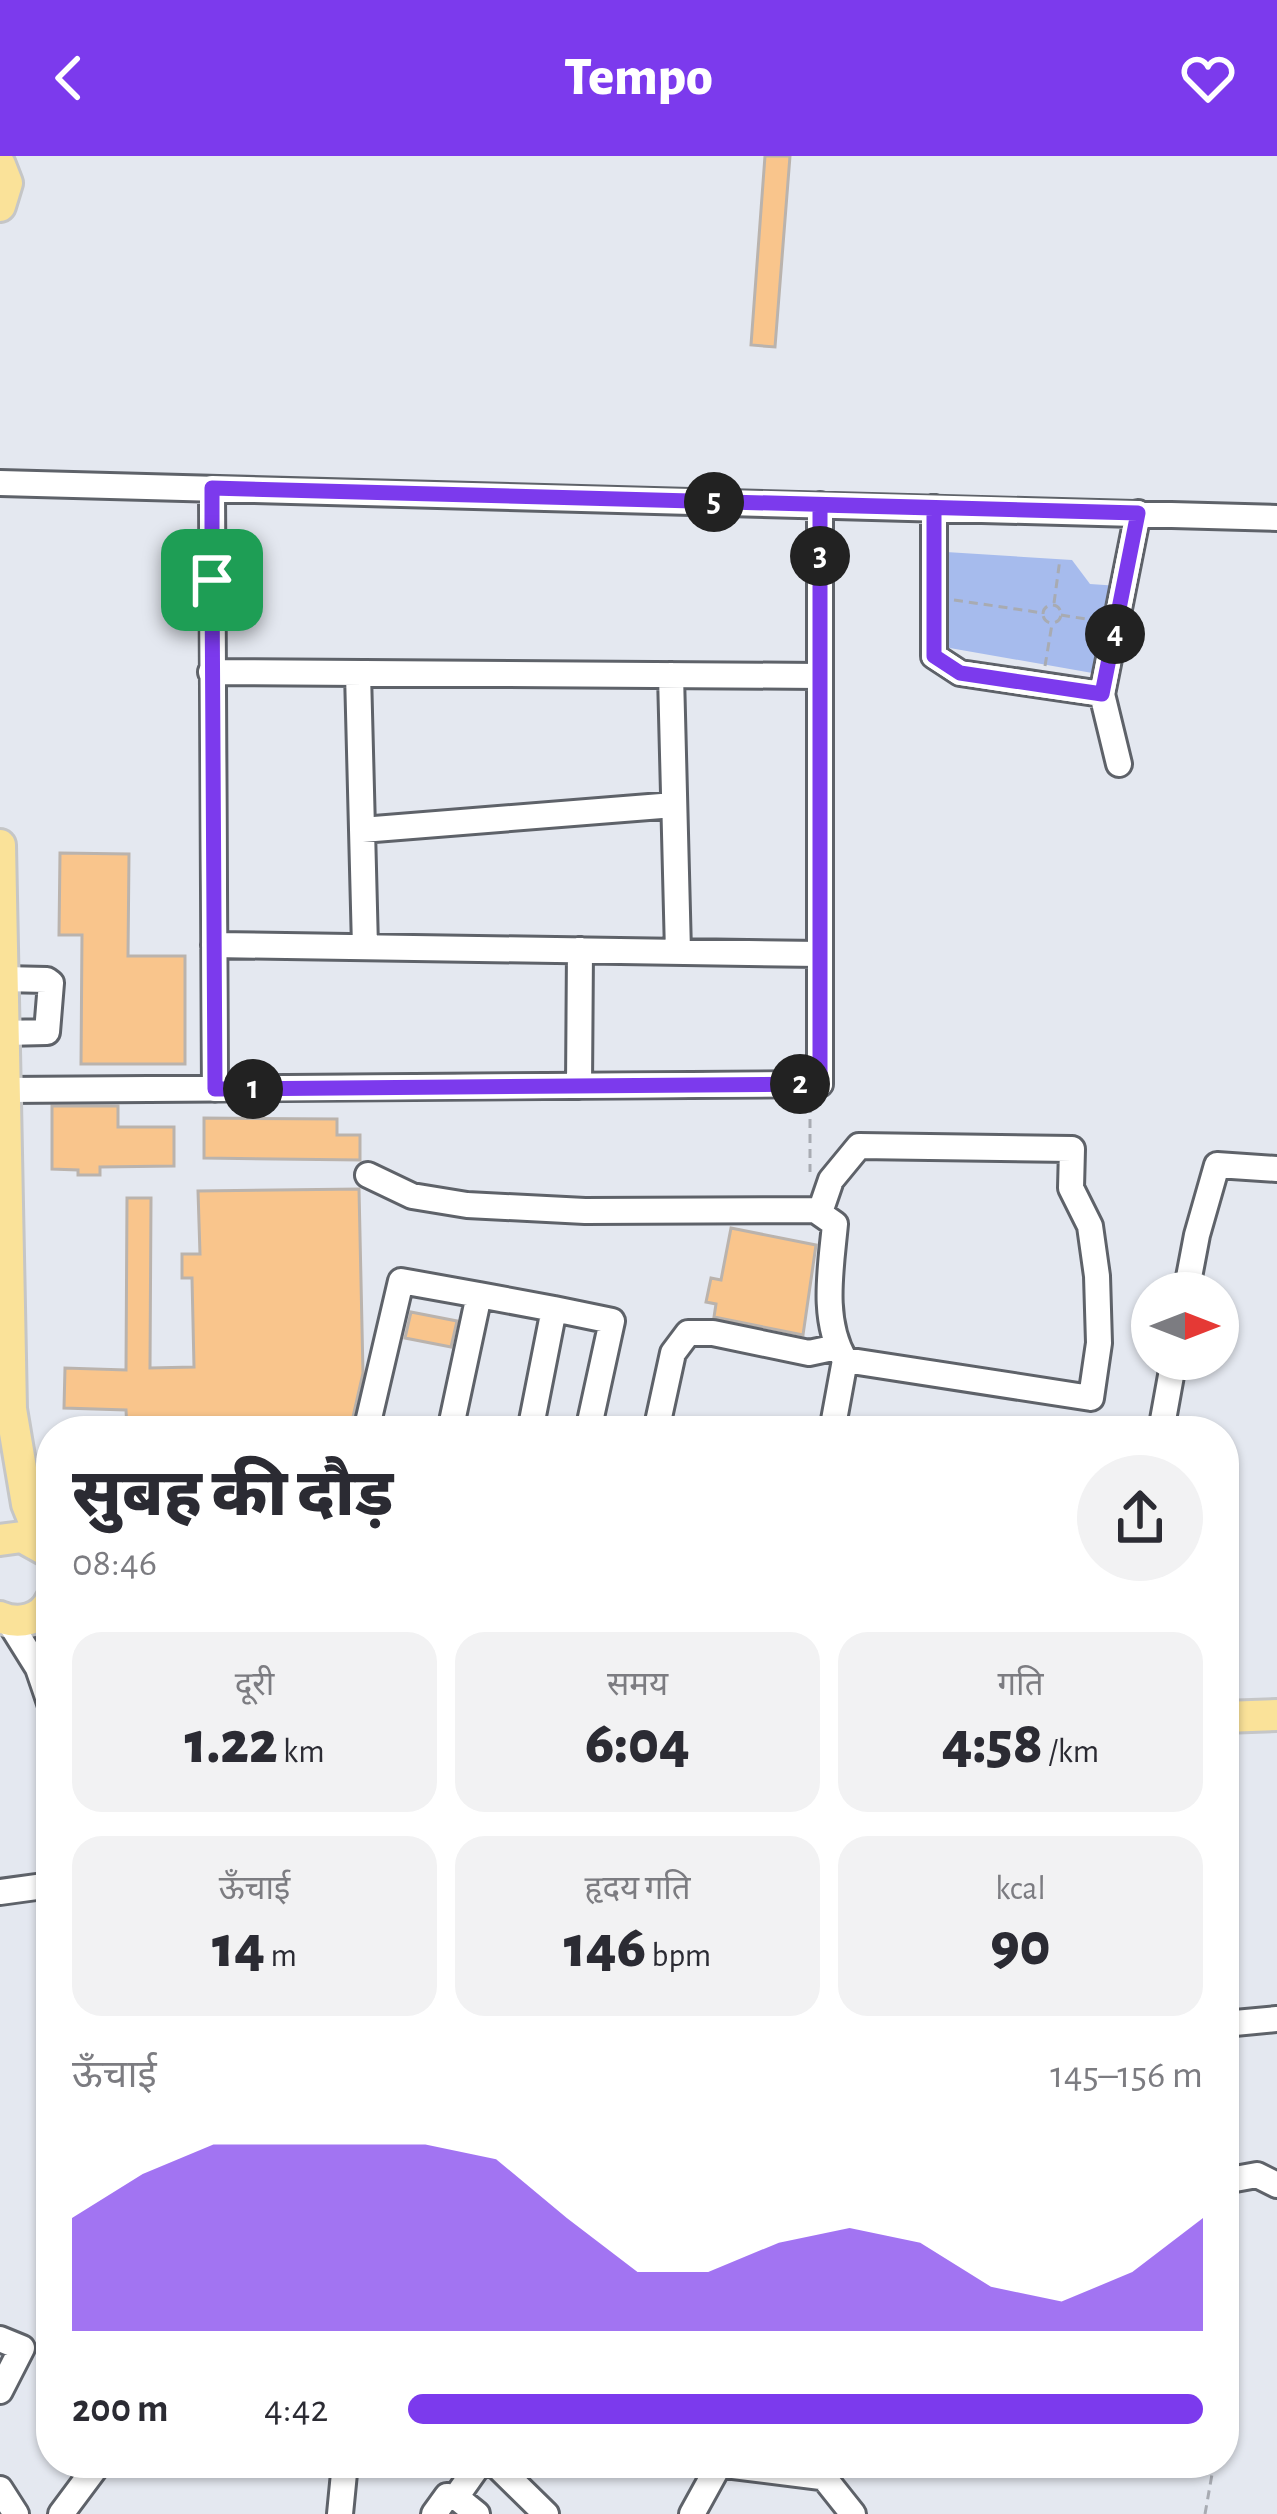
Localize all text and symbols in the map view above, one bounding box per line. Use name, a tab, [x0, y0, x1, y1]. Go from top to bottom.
icon: back	[36, 45, 102, 111]
icon: heart	[1175, 45, 1241, 111]
text: Tempo	[564, 51, 713, 105]
pin: 5	[684, 472, 744, 532]
text: 5	[707, 485, 721, 518]
pin: 3	[790, 526, 850, 586]
pin	[161, 529, 263, 631]
text: 3	[813, 539, 827, 572]
icon: arrive	[179, 547, 245, 613]
pin: 4	[1085, 604, 1145, 664]
text: 4	[1107, 617, 1123, 650]
pin: 2	[770, 1054, 830, 1114]
pin: 1	[223, 1059, 283, 1119]
text: 2	[792, 1067, 808, 1100]
text: 1	[247, 1072, 259, 1105]
north arrow	[1131, 1272, 1239, 1380]
map controls	[1131, 1272, 1239, 1380]
button: share	[1077, 1455, 1203, 1581]
text: सुबह की दौड़	[72, 1462, 393, 1528]
text: 08:46	[72, 1544, 157, 1583]
text: दूरी	[235, 1669, 274, 1702]
text: समय	[607, 1669, 668, 1702]
text: गति	[998, 1669, 1043, 1702]
text: 1.22	[184, 1714, 278, 1774]
text: 6:04	[585, 1714, 690, 1774]
text: 4:58	[942, 1714, 1043, 1774]
text: km	[278, 1736, 325, 1769]
text: /km	[1043, 1736, 1099, 1769]
text: ऊँचाई	[219, 1873, 290, 1906]
text: हृदय गति	[584, 1873, 691, 1906]
text: kcal	[995, 1873, 1046, 1906]
text: 90	[990, 1916, 1051, 1976]
text: 14	[212, 1918, 265, 1978]
text: 146	[564, 1918, 646, 1978]
text: m	[265, 1940, 297, 1973]
text: bpm	[646, 1940, 711, 1973]
text: ऊँचाई	[72, 2056, 157, 2095]
text: 145–156 m	[1050, 2056, 1203, 2095]
text: 200 m	[72, 2390, 168, 2429]
text: 4:42	[264, 2390, 328, 2429]

